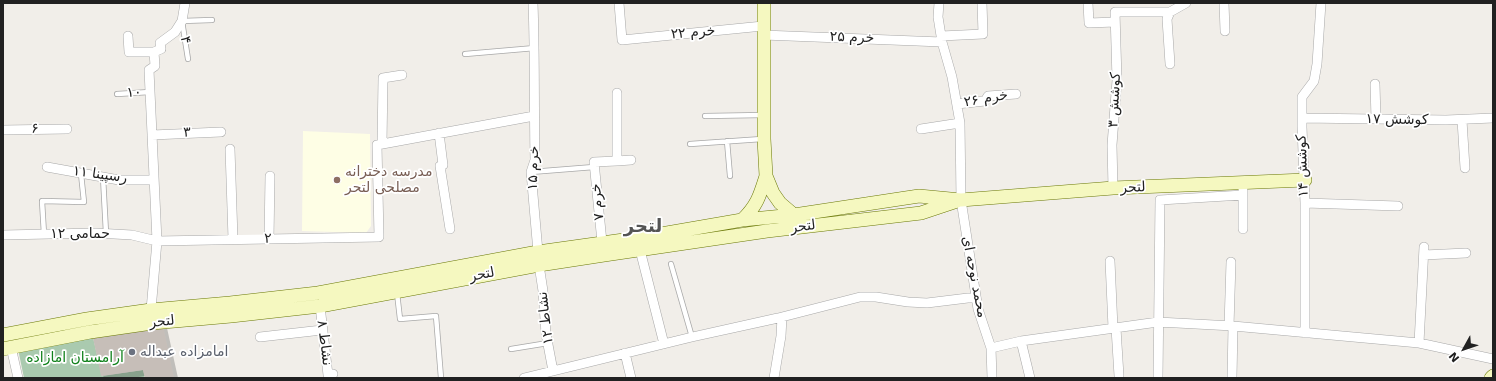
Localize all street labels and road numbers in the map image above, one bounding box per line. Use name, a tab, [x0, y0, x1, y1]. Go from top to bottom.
street label: خرم ۲۲	[670, 23, 716, 43]
street label: خرم ۲۵	[829, 29, 875, 47]
street label: ۴	[176, 35, 194, 45]
street label: کوشش ۳	[1105, 72, 1125, 128]
street label: ۱۰	[126, 84, 142, 102]
street label: خرم ۲۶	[963, 87, 1009, 111]
street label: کوشش ۱۷	[1365, 111, 1429, 129]
street label: ۶	[31, 121, 39, 137]
street label: ۳	[183, 124, 191, 142]
street label: کوشش ۱۴	[1294, 134, 1312, 198]
street label: خرم ۱۵	[525, 145, 543, 191]
street label: رسپینا ۱۱	[72, 163, 128, 187]
street label: لتحر	[1120, 179, 1146, 197]
street label: خرم ۷	[588, 183, 608, 221]
street label: لتحر	[789, 217, 817, 237]
street label: حمامی ۱۲	[50, 226, 110, 242]
street label: ۲	[264, 231, 272, 247]
street label: محمد نوحه ای	[958, 235, 990, 319]
street label: لتحر	[468, 264, 496, 286]
street label: نشاط ۱۲	[534, 291, 558, 345]
street label: لتحر	[149, 312, 175, 332]
street label: نشاط ۸	[313, 319, 335, 367]

